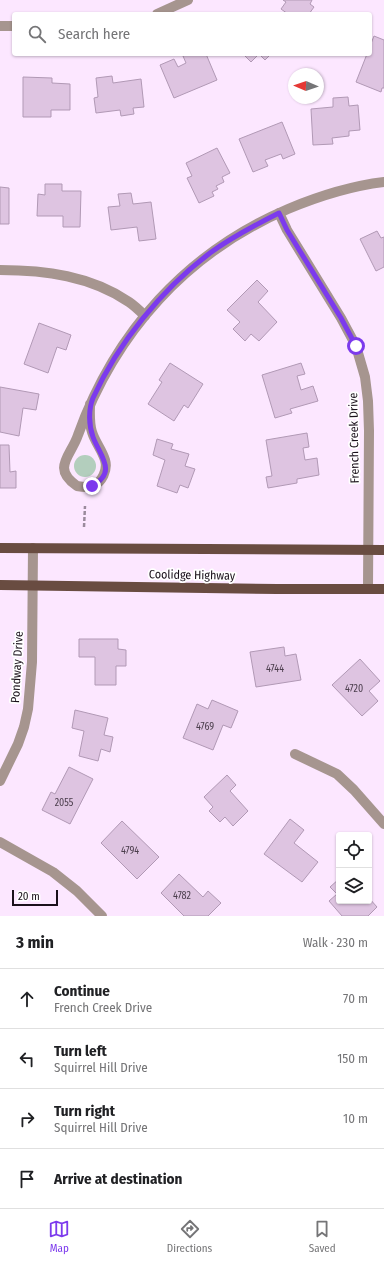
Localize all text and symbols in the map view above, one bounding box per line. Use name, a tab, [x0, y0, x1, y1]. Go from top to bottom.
search box	[12, 12, 372, 56]
icon: search	[26, 23, 48, 45]
text: Search here	[58, 25, 130, 43]
north arrow	[288, 68, 324, 104]
route start	[347, 337, 365, 355]
street label: French Creek Drive	[346, 392, 362, 483]
route end	[83, 477, 101, 495]
street label: Coolidge Highway	[149, 567, 236, 583]
street label: Pondway Drive	[8, 631, 26, 703]
house number: 4744	[266, 663, 284, 675]
house number: 4720	[345, 683, 363, 695]
house number: 4769	[196, 721, 214, 733]
house number: 2055	[55, 797, 74, 809]
map controls	[336, 832, 372, 904]
button: locate	[336, 832, 372, 868]
house number: 4794	[121, 845, 139, 857]
button: layers	[336, 868, 372, 904]
scale bar	[12, 888, 58, 907]
text: 20 m	[18, 890, 40, 903]
house number: 4782	[173, 890, 192, 902]
text: 3 min	[16, 932, 54, 953]
text: Walk · 230 m	[303, 935, 368, 950]
text: Continue	[54, 982, 110, 1000]
icon: ahead	[16, 988, 38, 1010]
text: 70 m	[343, 991, 368, 1006]
text: French Creek Drive	[54, 1000, 152, 1015]
text: Turn left	[54, 1042, 107, 1060]
icon: left	[16, 1048, 38, 1070]
text: 150 m	[337, 1051, 368, 1066]
text: Squirrel Hill Drive	[54, 1060, 148, 1075]
text: Turn right	[54, 1102, 115, 1120]
icon: right	[16, 1108, 38, 1130]
text: 10 m	[343, 1111, 368, 1126]
text: Squirrel Hill Drive	[54, 1120, 148, 1135]
icon: arrive	[16, 1168, 38, 1190]
text: Arrive at destination	[54, 1170, 182, 1188]
tab: Map	[48, 1218, 70, 1255]
tab: Directions	[167, 1218, 212, 1255]
tab: Saved	[309, 1218, 336, 1255]

